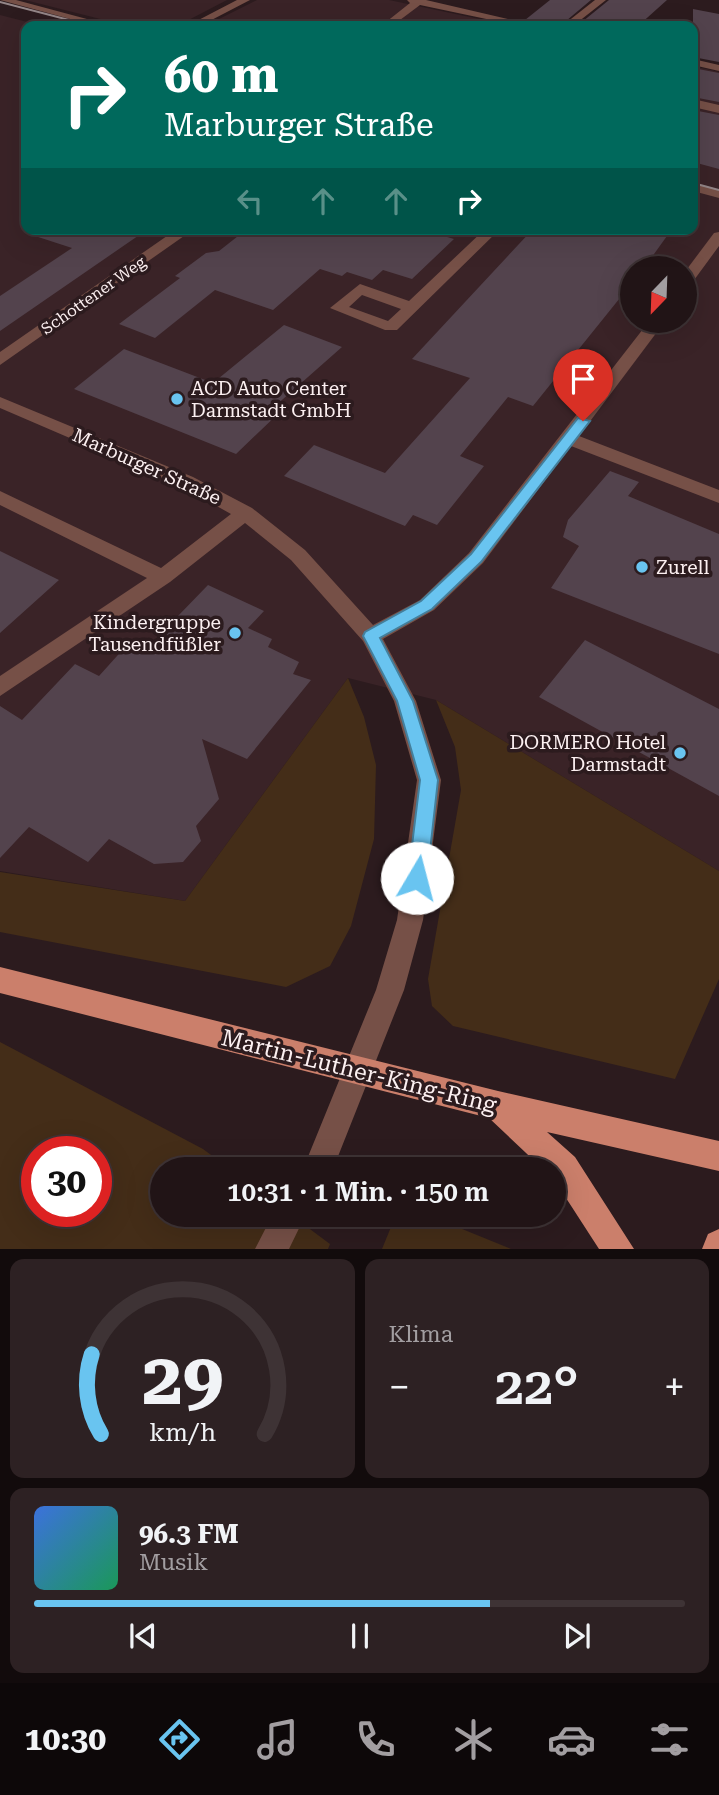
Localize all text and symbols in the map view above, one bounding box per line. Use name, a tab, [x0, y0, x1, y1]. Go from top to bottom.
text: 60 m	[164, 47, 279, 104]
icon: right	[49, 49, 140, 140]
text: Marburger Straße	[164, 106, 434, 144]
icon: left	[231, 182, 269, 220]
icon: ahead	[304, 182, 342, 220]
icon: ahead	[377, 182, 415, 220]
icon: right	[450, 182, 488, 220]
street label: Schottener Weg	[37, 252, 150, 339]
north arrow	[620, 256, 696, 332]
map controls	[620, 256, 697, 333]
pin	[553, 349, 613, 421]
icon: arrive	[564, 360, 602, 398]
place label: ACD Auto Center Darmstadt GmbH	[191, 377, 351, 422]
marker: ACD Auto Center Darmstadt GmbH	[169, 391, 185, 407]
street label: Marburger Straße	[69, 423, 225, 510]
place label: Zurell	[656, 556, 709, 579]
marker: Zurell	[634, 559, 650, 575]
place label: Kindergruppe Tausendfüßler	[88, 611, 221, 656]
marker: Kindergruppe Tausendfüßler	[227, 625, 243, 641]
place label: DORMERO Hotel Darmstadt	[509, 731, 666, 776]
marker: DORMERO Hotel Darmstadt	[672, 745, 688, 761]
position arrow	[380, 841, 454, 915]
street label: Martin-Luther-King-Ring	[218, 1024, 499, 1119]
speed limit sign: 30	[21, 1136, 112, 1227]
text: 10:31 · 1 Min. · 150 m	[227, 1177, 489, 1207]
text: Klima	[389, 1321, 453, 1348]
text: 29	[141, 1338, 223, 1423]
text: 22°	[495, 1356, 579, 1417]
text: −	[389, 1365, 410, 1409]
text: +	[664, 1365, 685, 1409]
text: km/h	[149, 1418, 216, 1447]
text: 96.3 FM	[139, 1519, 239, 1549]
text: Musik	[139, 1549, 208, 1576]
icon: previous	[124, 1617, 162, 1655]
icon: pause	[341, 1617, 379, 1655]
icon: next	[558, 1617, 596, 1655]
icon: directions	[155, 1715, 204, 1764]
icon: music	[253, 1715, 302, 1764]
icon: phone	[351, 1715, 400, 1764]
icon: climate	[449, 1715, 498, 1764]
icon: car	[547, 1715, 596, 1764]
icon: filters	[645, 1715, 694, 1764]
text: 10:30	[25, 1720, 106, 1758]

